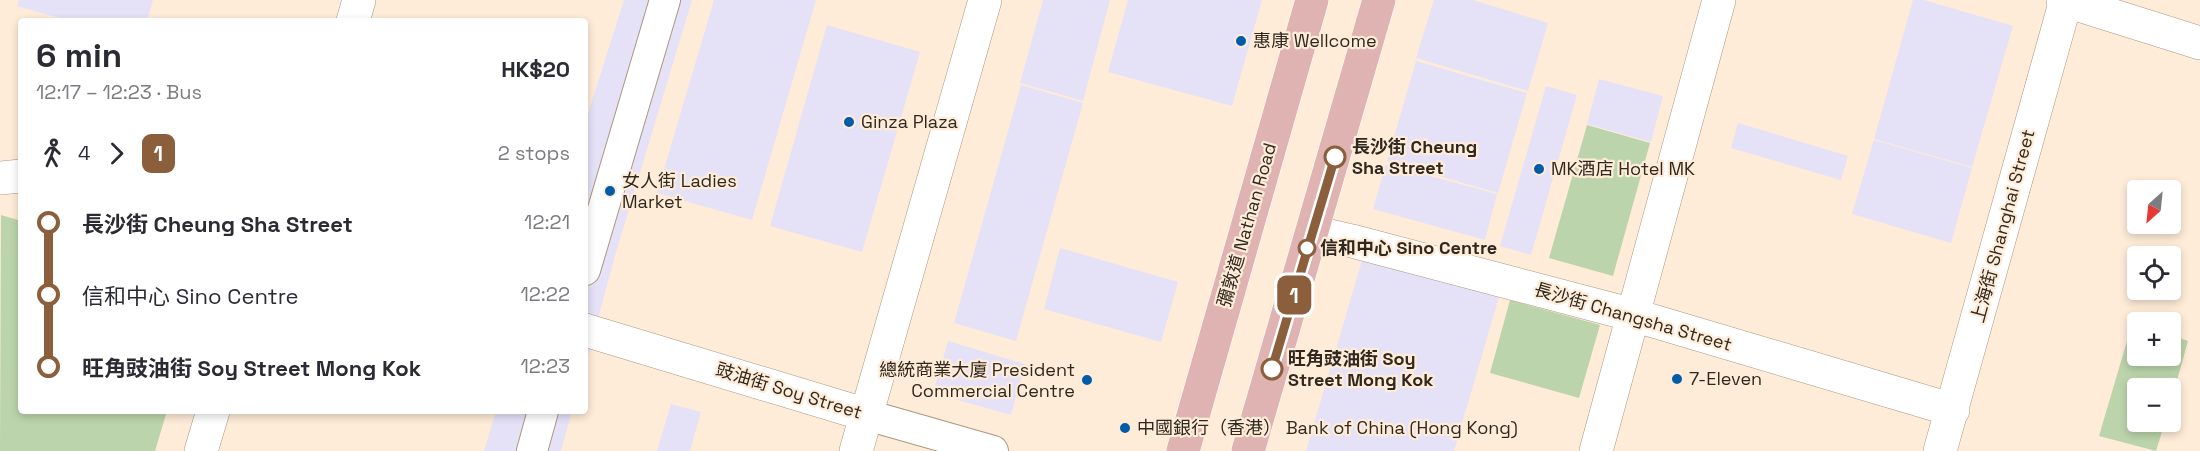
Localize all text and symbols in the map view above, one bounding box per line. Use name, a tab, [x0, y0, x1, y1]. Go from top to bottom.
place label: 惠康 Wellcome	[1253, 29, 1377, 52]
marker: 惠康 Wellcome	[1234, 34, 1248, 48]
text: 6 min	[36, 35, 122, 77]
text: HK$20	[501, 55, 570, 83]
text: 12:17 – 12:23 · Bus	[36, 79, 202, 105]
place label: Ginza Plaza	[861, 110, 958, 133]
marker: Ginza Plaza	[842, 115, 856, 129]
street label: 上海街 Shanghai Street	[1966, 127, 2039, 325]
place label: 長沙街 Cheung Sha Street	[1352, 135, 1477, 179]
icon: walk	[36, 137, 69, 170]
icon: forward	[100, 137, 133, 170]
text: 4	[78, 140, 91, 166]
text: 1	[154, 140, 163, 167]
text: 2 stops	[498, 140, 570, 166]
street label: 彌敦道 Nathan Road	[1212, 140, 1281, 310]
marker: 長沙街 Cheung Sha Street	[1324, 146, 1346, 168]
place label: MK酒店 Hotel MK	[1551, 157, 1695, 180]
marker: MK酒店 Hotel MK	[1532, 162, 1546, 176]
place label: 女人街 Ladies Market	[622, 169, 737, 213]
north arrow	[2127, 180, 2181, 234]
map controls	[2127, 180, 2181, 432]
marker: 女人街 Ladies Market	[603, 184, 617, 198]
text: 12:21	[524, 209, 570, 235]
text: 長沙街 Cheung Sha Street	[82, 210, 353, 238]
place label: 信和中心 Sino Centre	[1320, 236, 1497, 259]
marker: 信和中心 Sino Centre	[1298, 239, 1316, 257]
button: locate	[2127, 246, 2181, 300]
line badge: 1	[1274, 276, 1314, 314]
street label: 長沙街 Changsha Street	[1532, 277, 1735, 356]
text: 12:22	[520, 281, 570, 307]
text: 信和中心 Sino Centre	[82, 282, 299, 310]
text: 1	[1289, 282, 1299, 309]
button: +	[2127, 312, 2181, 366]
place label: 旺角豉油街 Soy Street Mong Kok	[1288, 347, 1433, 391]
text: 12:23	[520, 353, 570, 379]
text: 旺角豉油街 Soy Street Mong Kok	[82, 354, 421, 382]
street label: 豉油街 Soy Street	[713, 357, 865, 424]
place label: 總統商業大廈 President Commercial Centre	[879, 358, 1075, 402]
marker: 旺角豉油街 Soy Street Mong Kok	[1261, 358, 1283, 380]
place label: 7-Eleven	[1689, 367, 1762, 390]
marker: 7-Eleven	[1670, 372, 1684, 386]
marker: 總統商業大廈 President Commercial Centre	[1080, 373, 1094, 387]
button: −	[2127, 378, 2181, 432]
place label: 中國銀行（香港） Bank of China (Hong Kong)	[1137, 416, 1518, 439]
marker: 中國銀行（香港） Bank of China (Hong Kong)	[1118, 421, 1132, 435]

